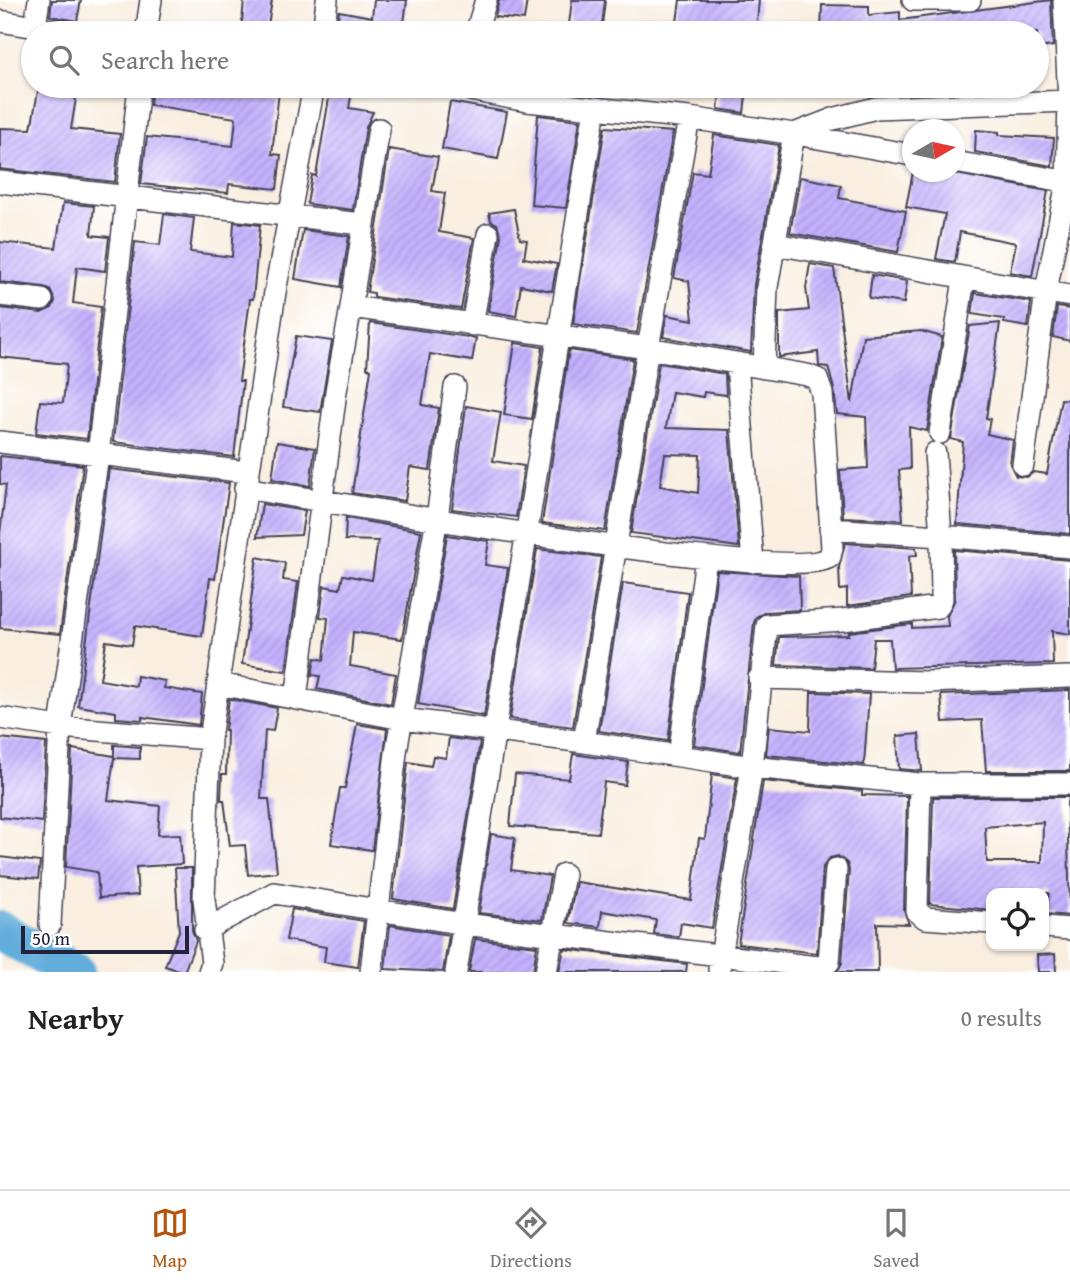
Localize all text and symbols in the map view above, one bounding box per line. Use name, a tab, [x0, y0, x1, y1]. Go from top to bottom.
search box	[21, 21, 1049, 98]
text: Search here	[101, 40, 229, 79]
icon: search	[45, 41, 83, 79]
north arrow	[902, 119, 965, 182]
map controls	[986, 888, 1049, 951]
button: locate	[986, 888, 1049, 951]
scale bar	[21, 923, 189, 955]
text: 50 m	[32, 924, 70, 952]
text: Nearby	[28, 996, 124, 1040]
text: 0 results	[961, 1001, 1042, 1034]
tab: Map	[151, 1204, 189, 1274]
tab: Directions	[490, 1204, 572, 1274]
tab: Saved	[873, 1204, 919, 1274]

